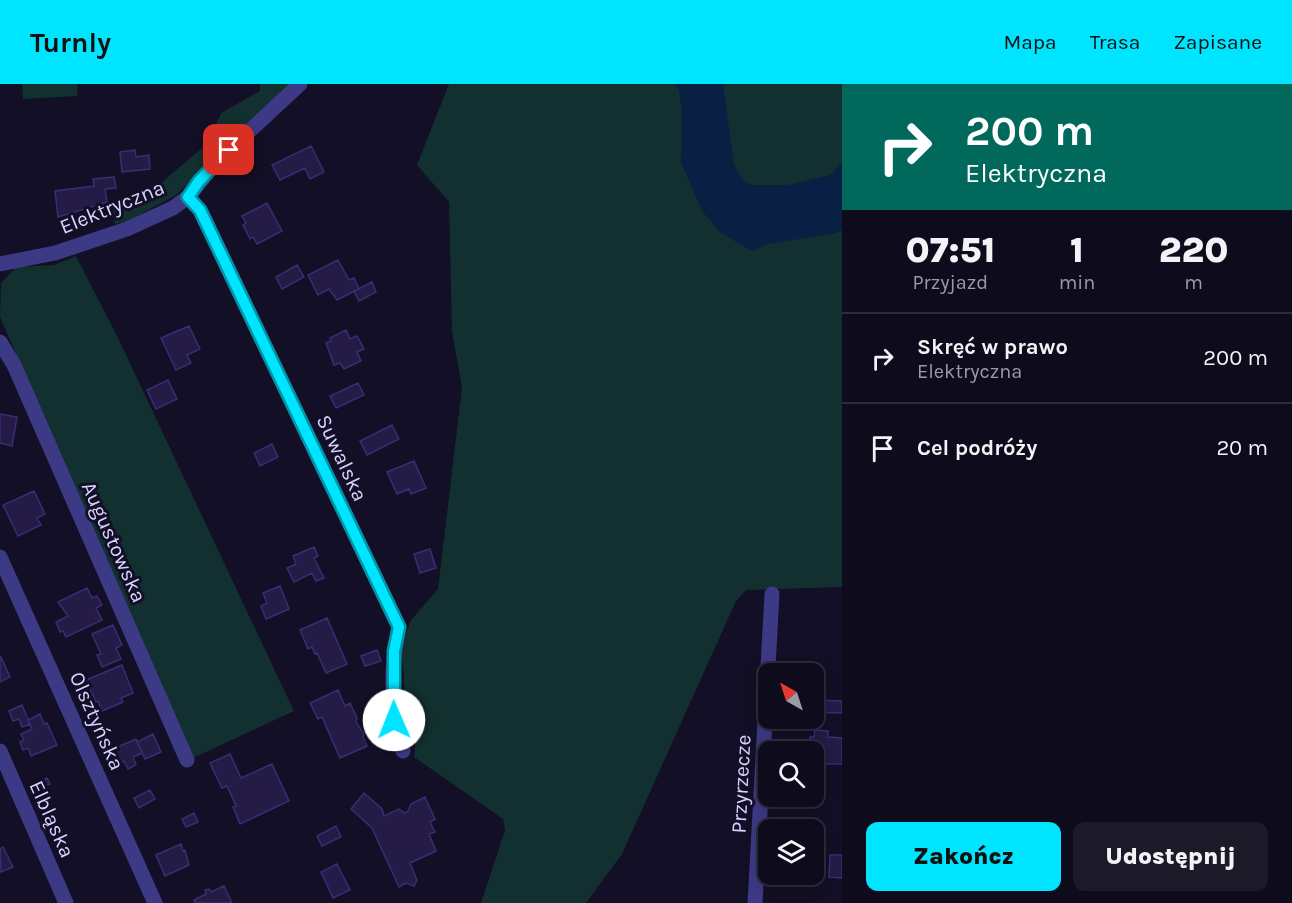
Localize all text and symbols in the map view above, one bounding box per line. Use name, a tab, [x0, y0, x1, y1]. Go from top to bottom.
text: Turnly	[30, 26, 111, 59]
text: Mapa	[1004, 30, 1057, 54]
text: Trasa	[1090, 30, 1140, 54]
text: Zapisane	[1173, 30, 1262, 54]
text: 200 m	[965, 106, 1094, 156]
icon: right	[866, 108, 944, 186]
pin	[203, 124, 254, 175]
icon: arrive	[212, 133, 245, 166]
text: Elektryczna	[965, 157, 1107, 189]
street label: Elektryczna	[56, 175, 168, 239]
text: 07:51	[905, 229, 995, 271]
text: 1	[1070, 229, 1084, 271]
text: 220	[1159, 229, 1229, 271]
text: Przyjazd	[912, 271, 988, 294]
text: min	[1059, 271, 1095, 294]
text: m	[1184, 271, 1203, 294]
text: Skręć w prawo	[917, 334, 1068, 360]
icon: right	[866, 342, 899, 375]
text: 200 m	[1203, 345, 1268, 371]
text: Elektryczna	[917, 360, 1022, 383]
street label: Suwalska	[312, 411, 372, 505]
icon: arrive	[866, 432, 899, 465]
text: Cel podróży	[917, 435, 1037, 461]
text: 20 m	[1216, 435, 1268, 461]
street label: Augustowska	[77, 478, 151, 606]
north arrow	[758, 663, 824, 729]
map controls	[758, 663, 824, 885]
street label: Olsztyńska	[65, 668, 129, 774]
position arrow	[362, 688, 426, 752]
street label: Przyrzecze	[726, 734, 756, 834]
button: search	[758, 741, 824, 807]
street label: Elbląska	[24, 777, 80, 861]
button: layers	[758, 819, 824, 885]
button: Zakończ	[866, 822, 1061, 891]
button: Udostępnij	[1073, 822, 1268, 891]

